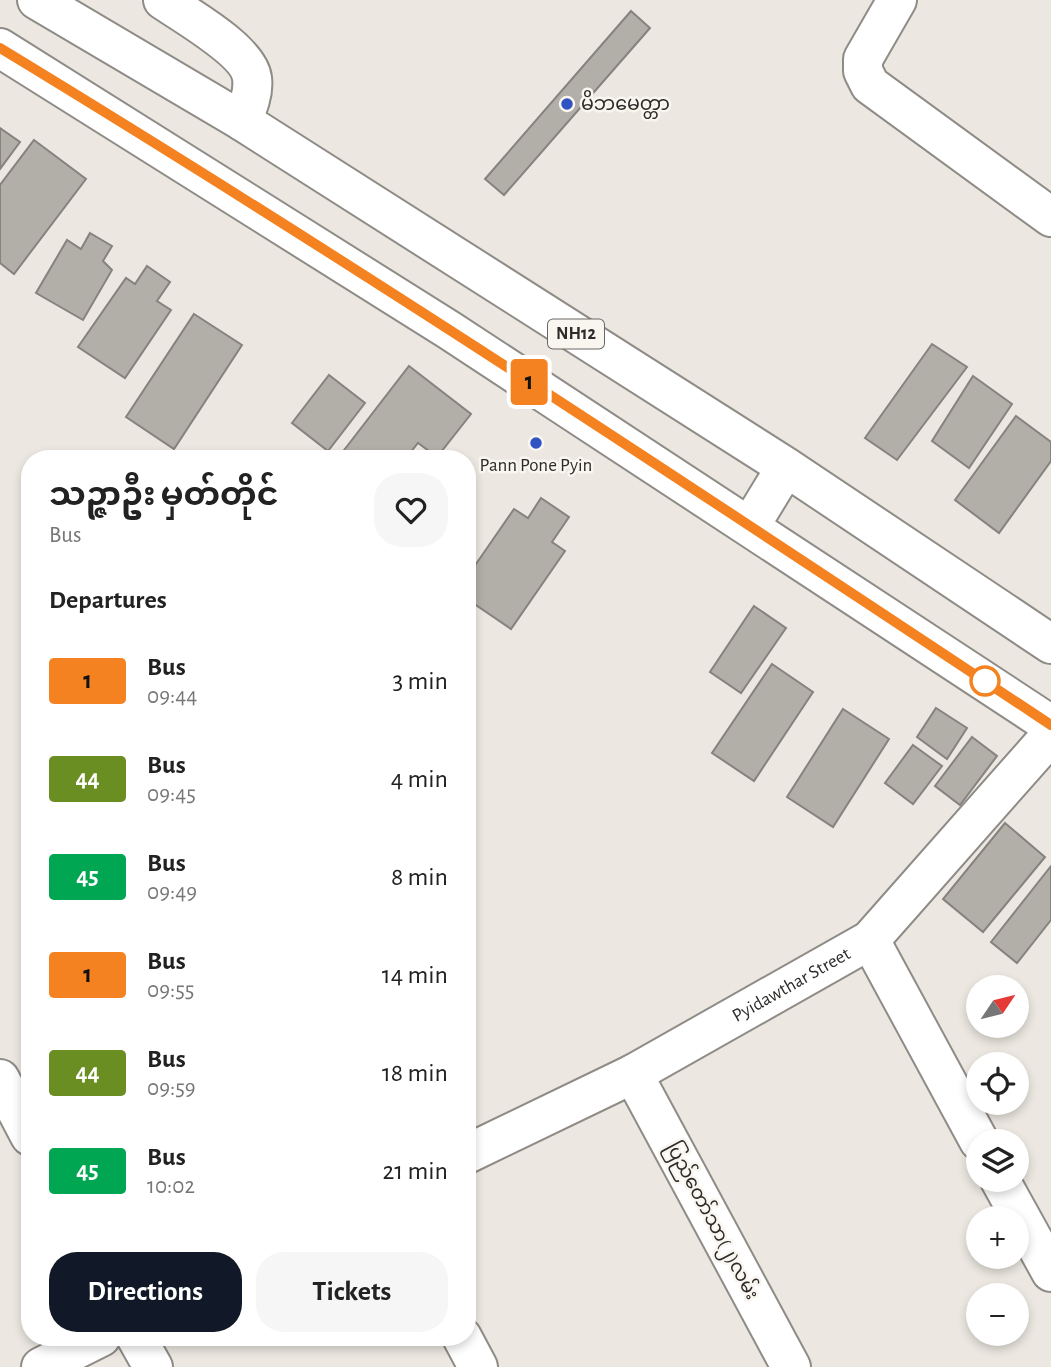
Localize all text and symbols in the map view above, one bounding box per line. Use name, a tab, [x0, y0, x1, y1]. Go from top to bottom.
place label: မိဘမေတ္တာ	[581, 89, 670, 119]
marker: မိဘမေတ္တာ	[559, 96, 575, 112]
road number: NH12	[548, 320, 604, 348]
line badge: 1	[506, 359, 552, 405]
text: 1	[525, 370, 533, 394]
marker: Pann Pone Pyin	[528, 435, 544, 451]
place label: Pann Pone Pyin	[480, 456, 592, 475]
button: heart	[374, 473, 448, 547]
text: သဉ္ဇာဦး မှတ်တိုင်	[49, 479, 279, 512]
text: Bus	[49, 524, 82, 547]
text: Departures	[49, 587, 167, 613]
text: Bus	[147, 654, 186, 680]
unlabelled marker	[970, 666, 1000, 696]
text: 3 min	[392, 668, 448, 694]
text: 1	[83, 669, 92, 693]
text: 09:44	[147, 685, 197, 708]
text: Bus	[147, 752, 186, 778]
text: 4 min	[391, 766, 448, 792]
text: 44	[75, 767, 100, 791]
text: 09:45	[147, 783, 196, 806]
text: Bus	[147, 850, 186, 876]
text: 8 min	[391, 864, 448, 890]
text: 45	[76, 865, 99, 889]
text: 09:49	[147, 881, 197, 904]
street label: Pyidawthar Street	[729, 944, 853, 1025]
text: Bus	[147, 948, 186, 974]
text: 14 min	[382, 962, 448, 988]
text: 1	[83, 963, 92, 987]
north arrow	[966, 975, 1029, 1038]
map controls	[966, 975, 1029, 1346]
text: 09:55	[147, 979, 194, 1002]
text: Bus	[147, 1046, 186, 1072]
button: locate	[966, 1052, 1029, 1115]
text: 18 min	[382, 1060, 448, 1086]
text: 44	[75, 1061, 100, 1085]
text: 09:59	[147, 1077, 196, 1100]
button: layers	[966, 1129, 1029, 1192]
street label: ပြည်တော်သာ(၂)လမ်း	[658, 1136, 767, 1305]
text: Bus	[147, 1144, 186, 1170]
text: 21 min	[382, 1158, 448, 1184]
text: 45	[76, 1159, 99, 1183]
text: 10:02	[147, 1175, 195, 1198]
button: +	[966, 1206, 1029, 1269]
button: Directions	[49, 1252, 242, 1332]
button: Tickets	[256, 1252, 448, 1332]
button: −	[966, 1283, 1029, 1346]

